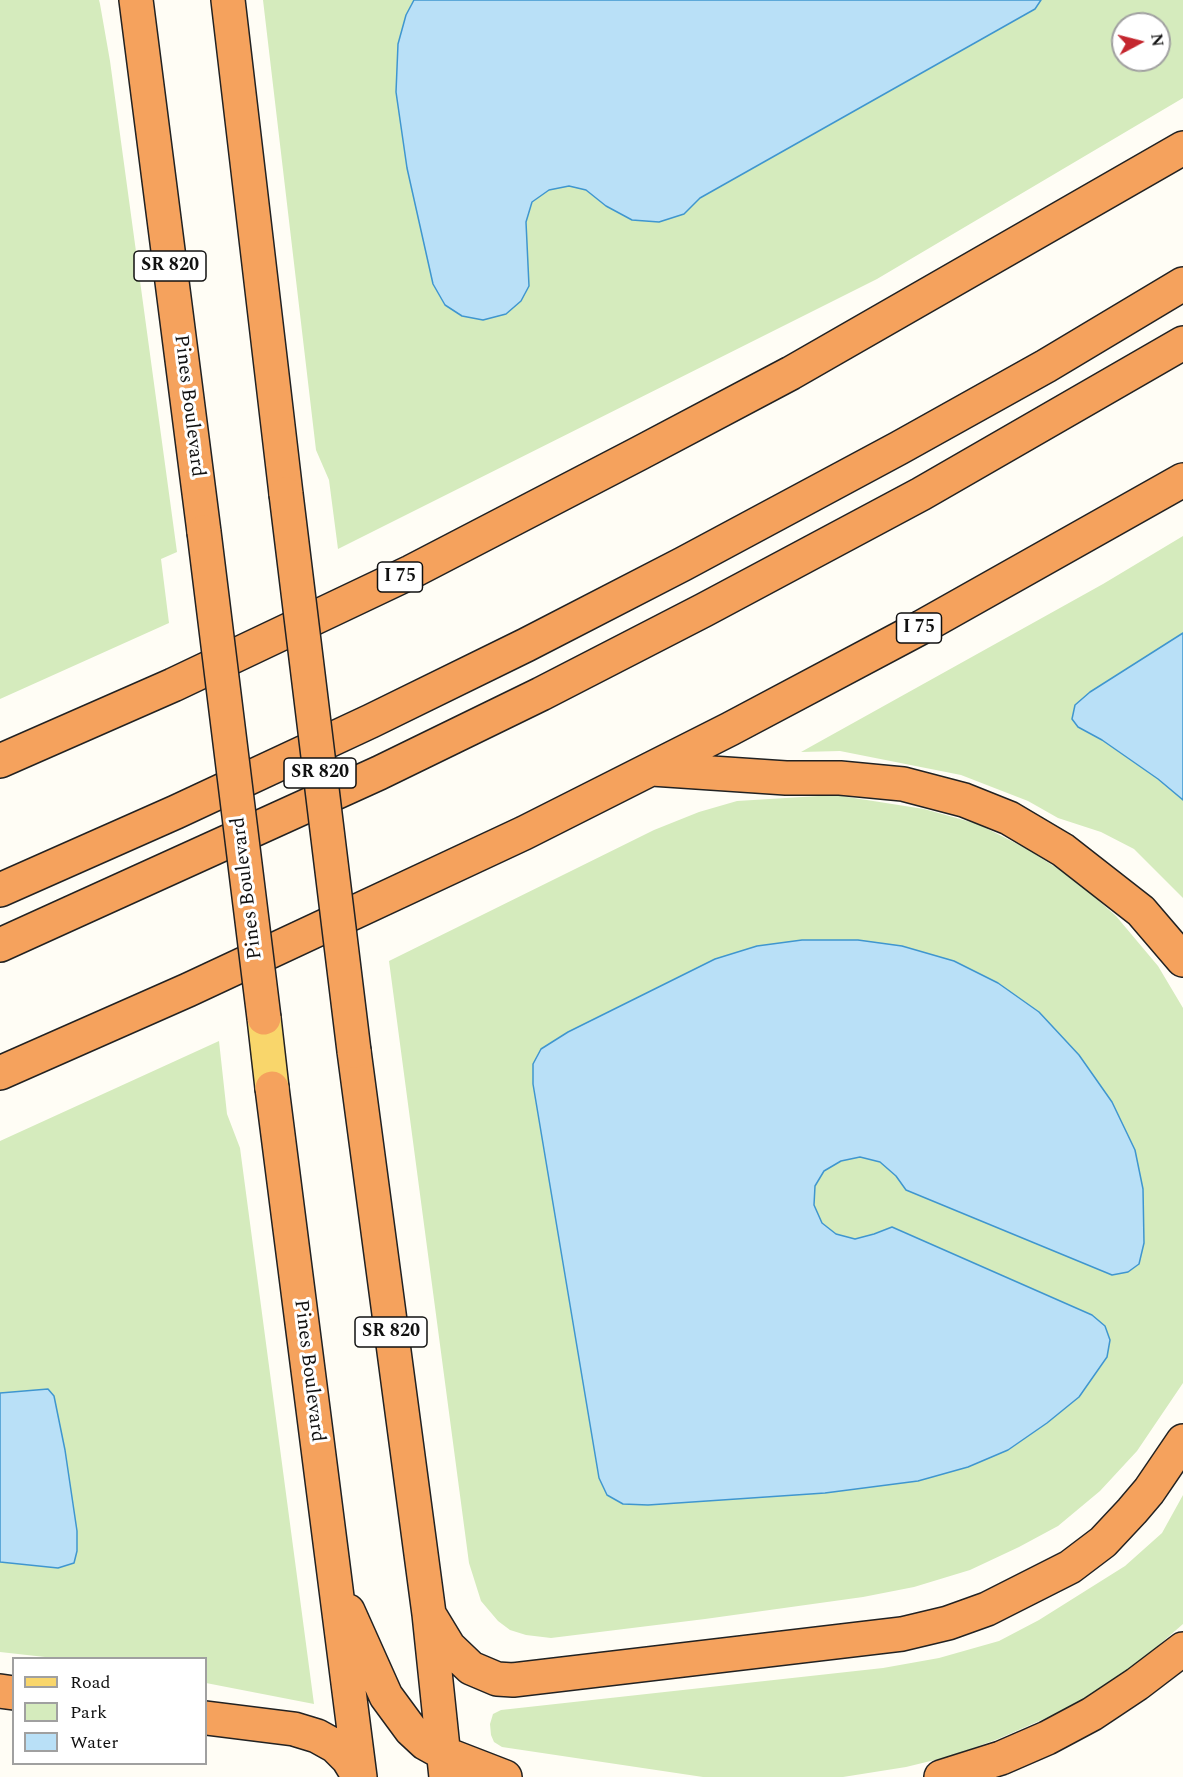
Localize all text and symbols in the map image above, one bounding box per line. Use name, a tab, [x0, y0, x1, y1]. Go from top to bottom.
north arrow	[1111, 12, 1171, 72]
text: N	[1144, 32, 1170, 48]
road number: SR 820	[134, 251, 206, 281]
street label: Pines Boulevard	[167, 333, 209, 479]
road number: I 75	[378, 562, 422, 592]
road number: I 75	[896, 613, 942, 643]
road number: SR 820	[284, 758, 356, 788]
street label: Pines Boulevard	[227, 815, 269, 961]
street label: Pines Boulevard	[287, 1298, 329, 1444]
road number: SR 820	[355, 1317, 427, 1347]
legend	[12, 1657, 207, 1765]
text: Road	[70, 1669, 111, 1696]
text: Park	[70, 1699, 107, 1726]
text: Water	[70, 1729, 118, 1756]

